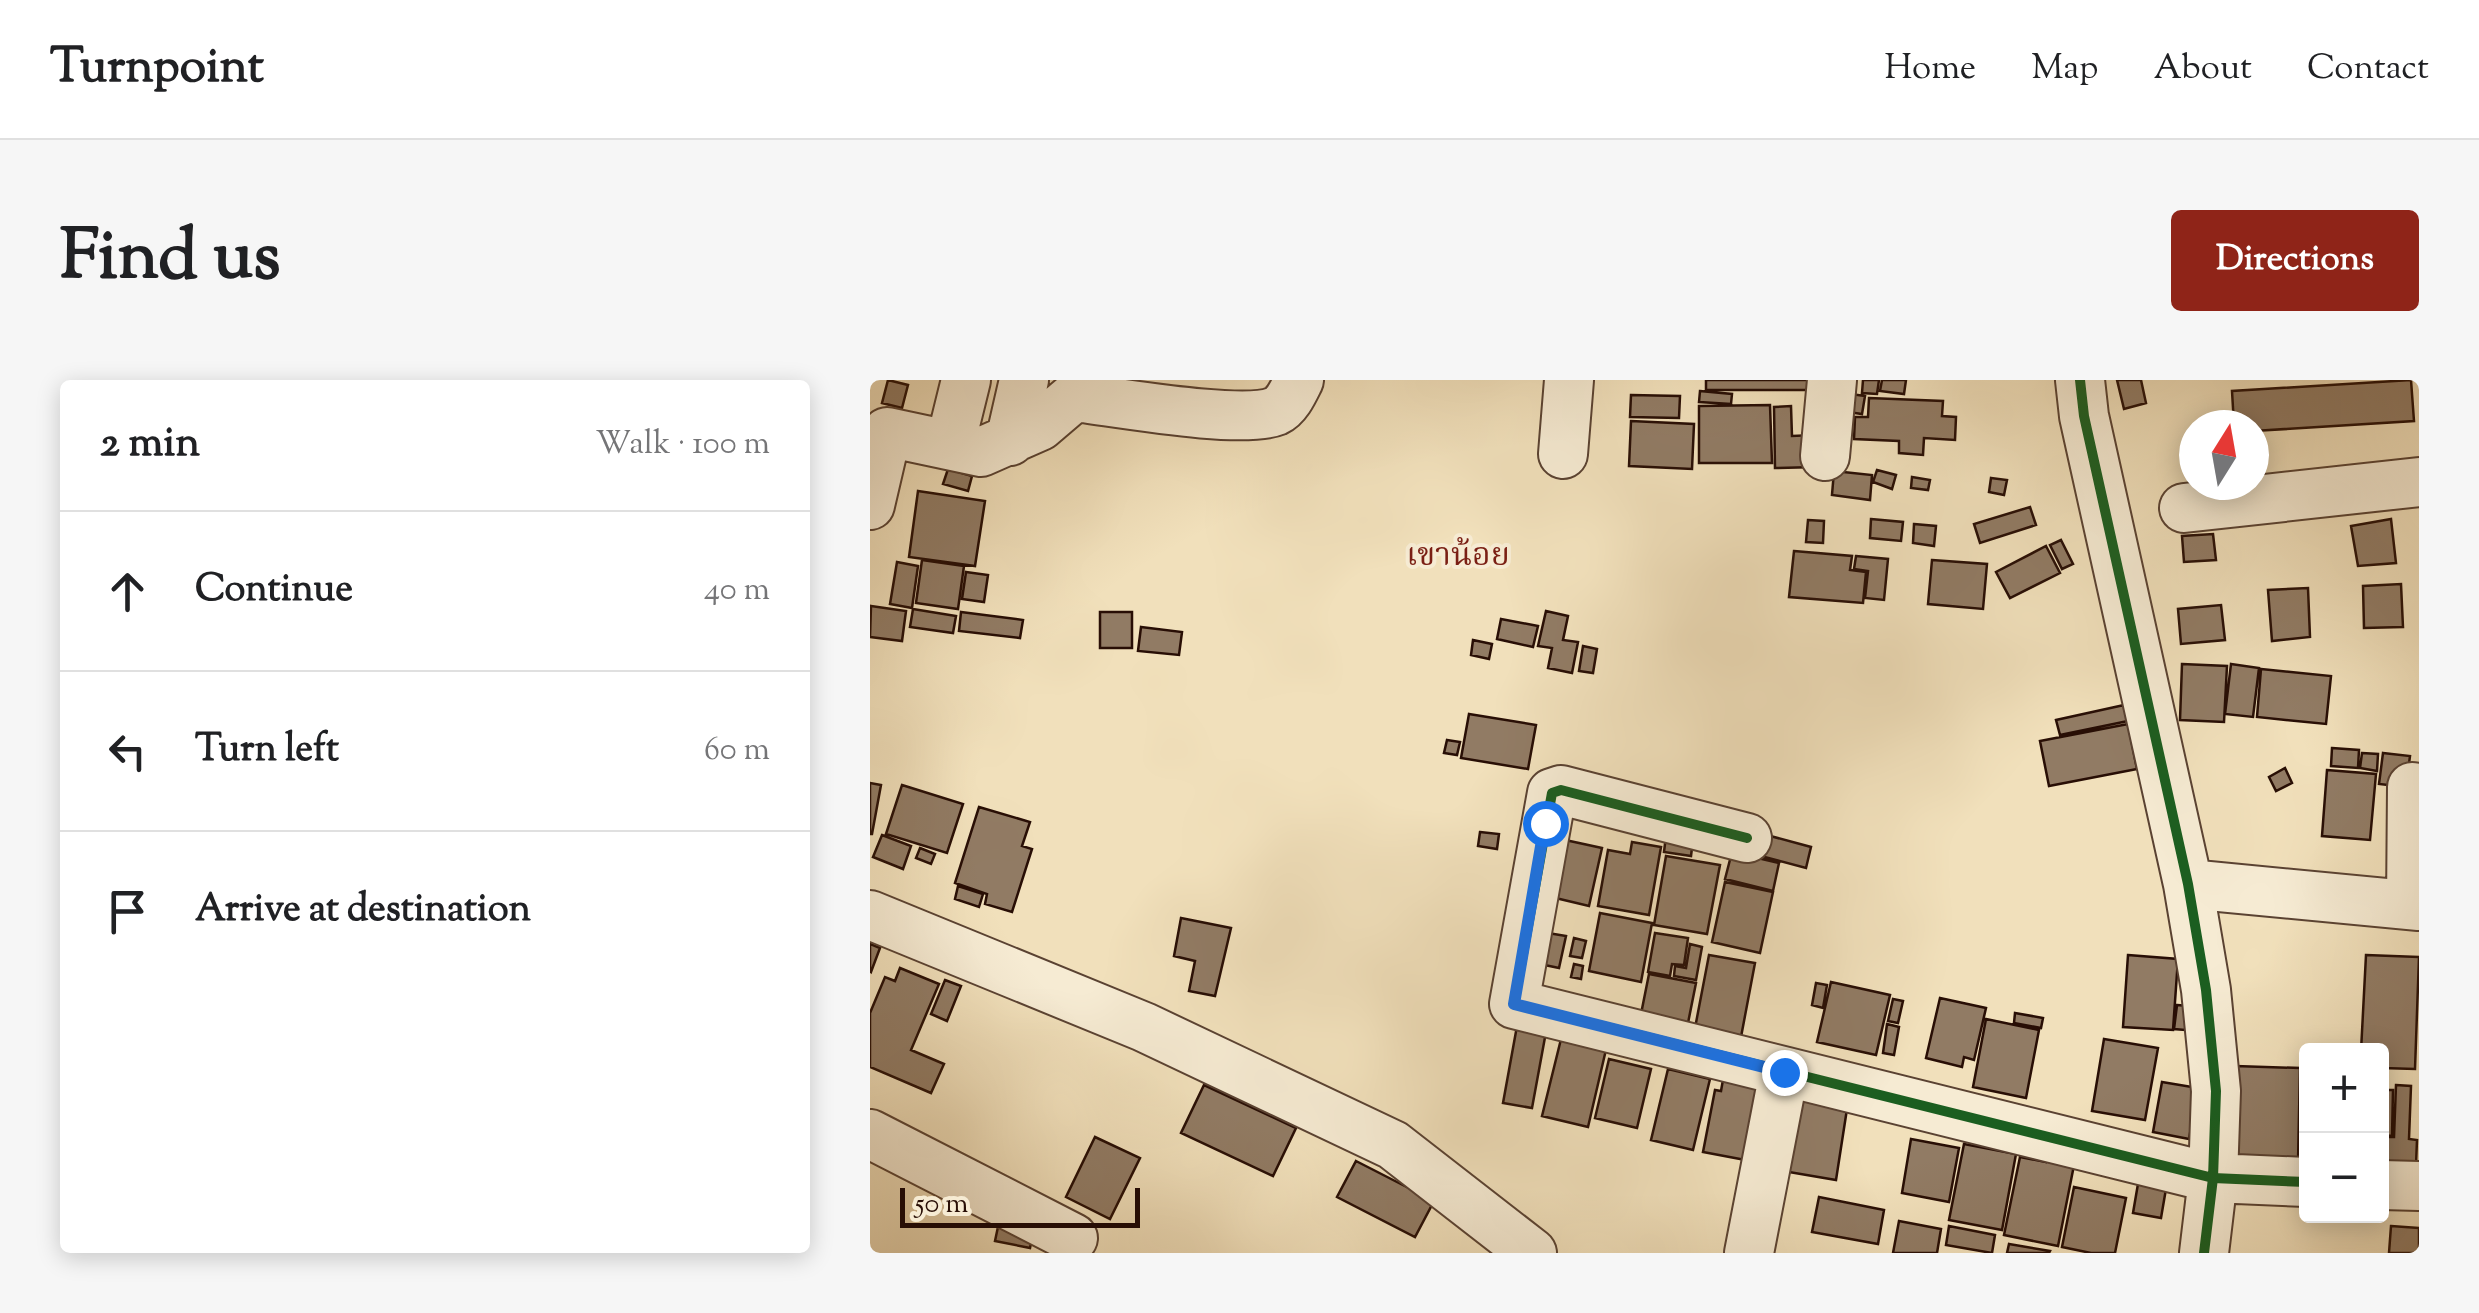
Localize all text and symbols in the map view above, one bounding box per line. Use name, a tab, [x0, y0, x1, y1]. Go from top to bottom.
text: Turnpoint	[50, 35, 264, 104]
text: Home	[1884, 44, 1976, 95]
text: Map	[2031, 44, 2099, 95]
text: About	[2154, 44, 2252, 95]
text: Contact	[2307, 44, 2429, 95]
text: Find us	[60, 210, 281, 310]
button: Directions	[2171, 210, 2419, 311]
north arrow	[2179, 410, 2269, 500]
text: 2 min	[100, 415, 200, 475]
text: Walk · 100 m	[596, 422, 770, 468]
district label: เขาน้อย	[1406, 534, 1510, 580]
icon: ahead	[100, 564, 155, 619]
text: Continue	[195, 564, 353, 618]
text: 40 m	[704, 568, 770, 614]
icon: left	[100, 724, 155, 779]
text: Turn left	[195, 724, 339, 778]
text: 60 m	[704, 728, 770, 774]
route start	[1523, 801, 1569, 847]
icon: arrive	[100, 884, 155, 939]
text: Arrive at destination	[195, 884, 531, 938]
map controls	[2299, 1043, 2389, 1223]
button: +	[2299, 1043, 2389, 1133]
route end	[1762, 1050, 1808, 1096]
button: −	[2299, 1133, 2389, 1223]
scale bar	[900, 1183, 1140, 1228]
text: 50 m	[915, 1185, 969, 1225]

